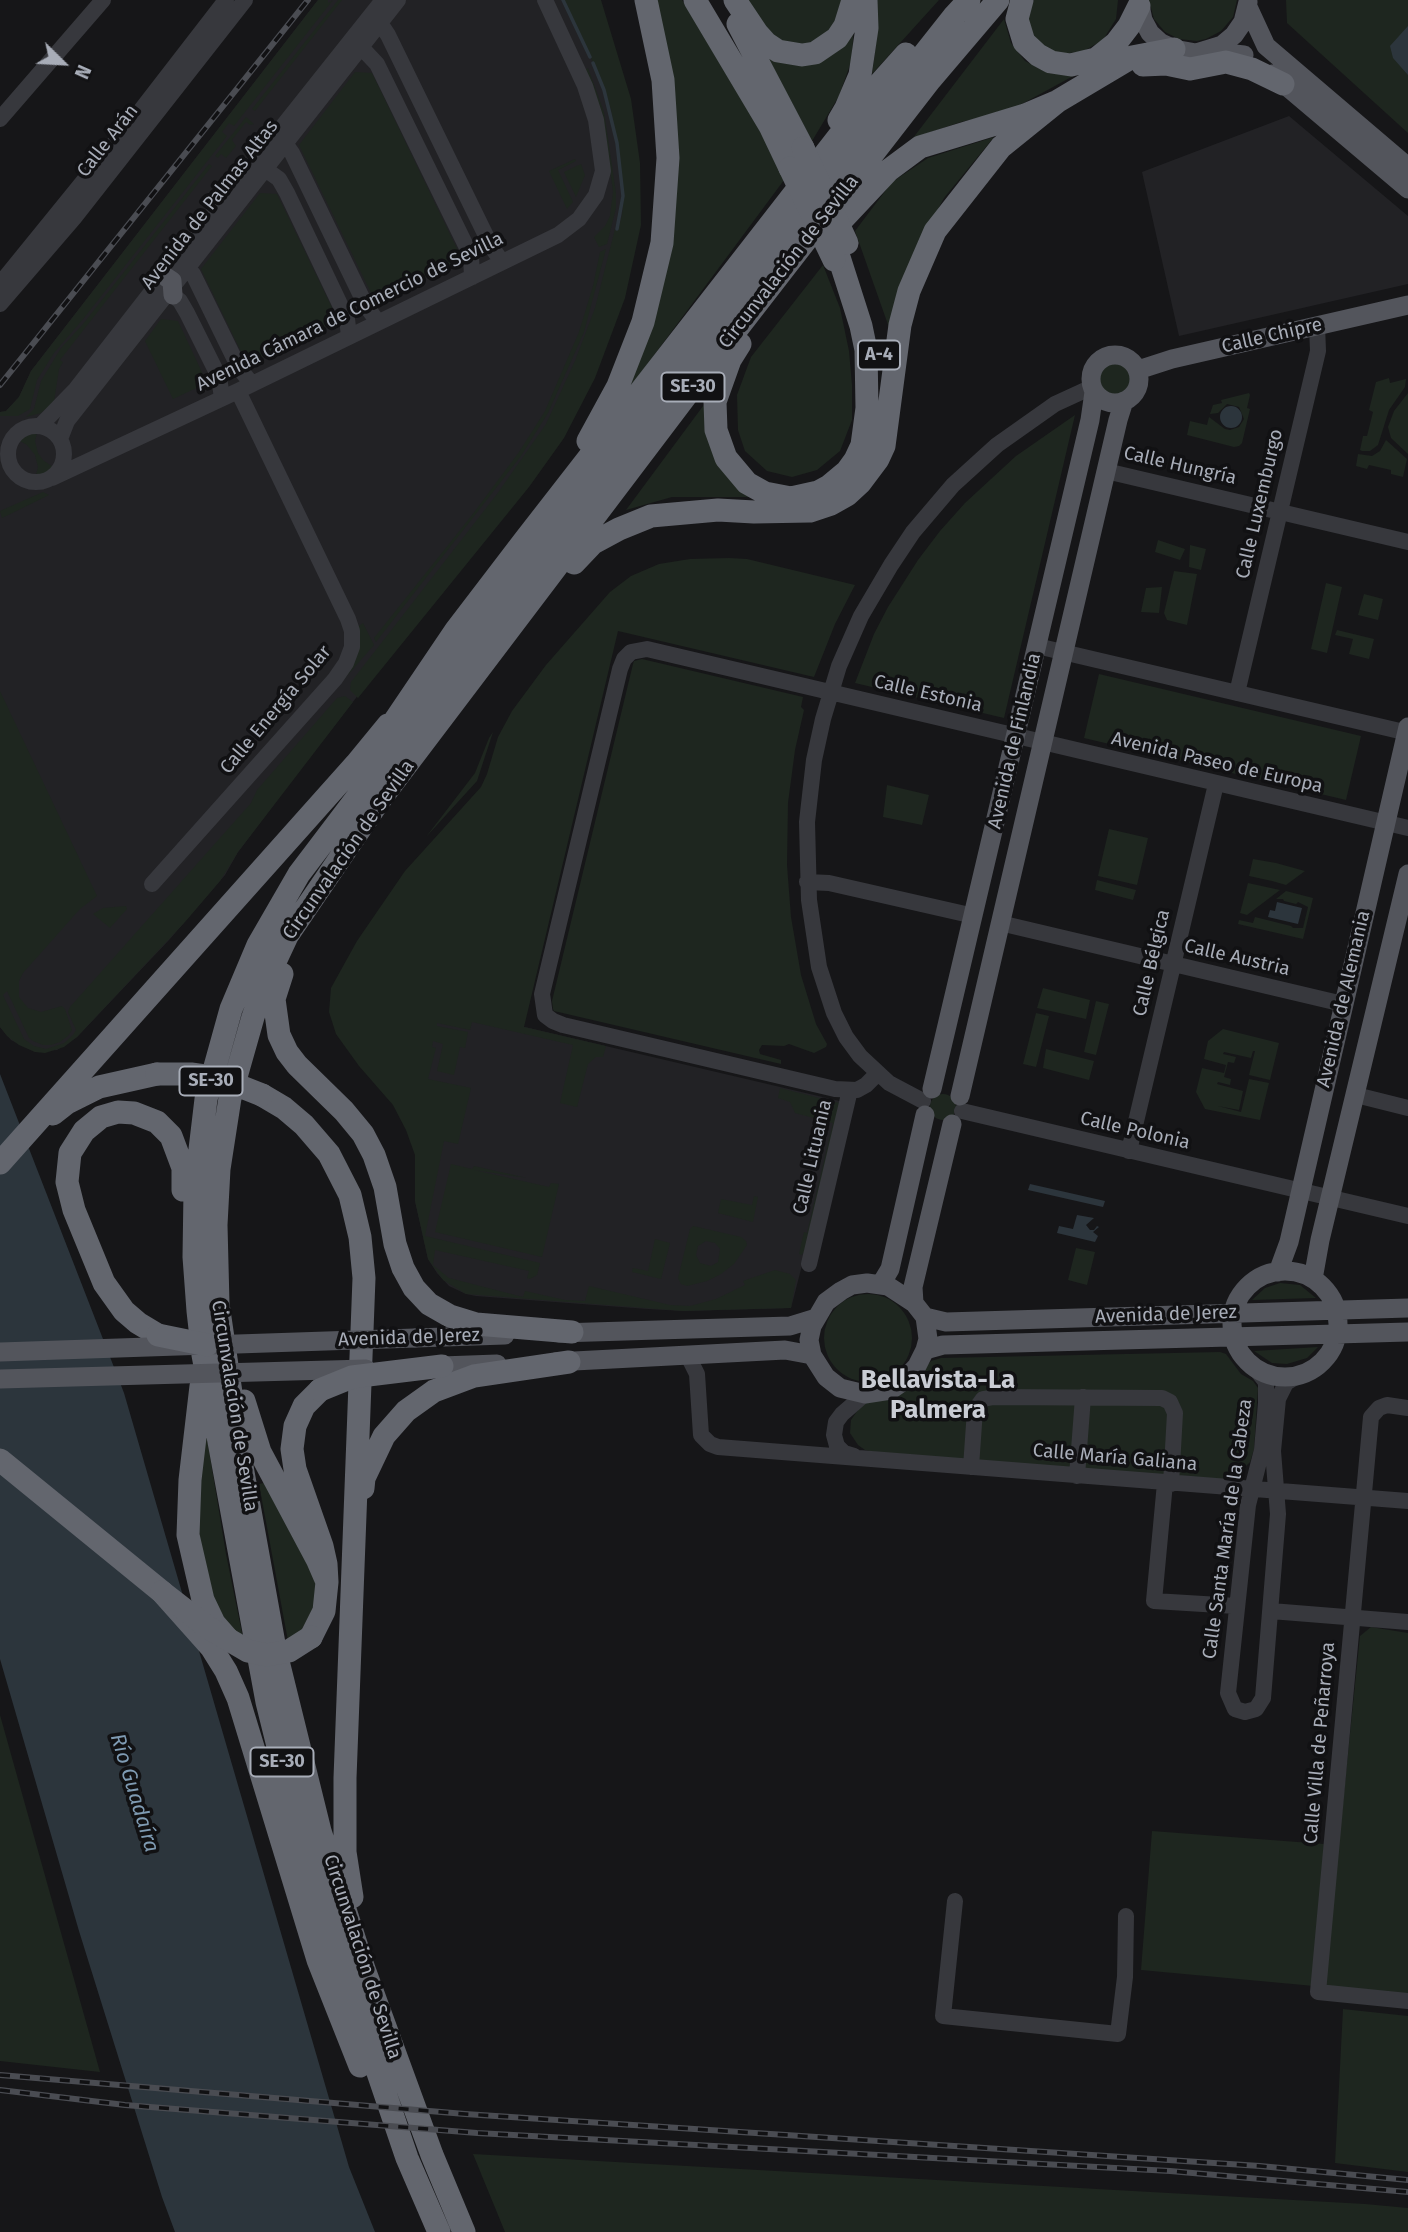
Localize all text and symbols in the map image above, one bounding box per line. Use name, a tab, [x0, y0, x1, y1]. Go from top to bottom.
north arrow	[28, 28, 98, 98]
text: N	[70, 61, 96, 82]
street label: Calle Arán	[73, 100, 143, 182]
street label: Avenida de Palmas Altas	[137, 116, 283, 294]
street label: Circunvalación de Sevilla	[714, 171, 864, 353]
street label: Avenida Cámara de Comercio de Sevilla	[193, 228, 507, 396]
street label: Calle Chipre	[1220, 313, 1324, 359]
road number: A-4	[858, 340, 900, 370]
road number: SE-30	[662, 372, 724, 402]
street label: Calle Luxemburgo	[1232, 427, 1288, 581]
street label: Calle Hungría	[1121, 442, 1239, 490]
street label: Calle Energía Solar	[216, 641, 336, 779]
street label: Avenida de Finlandia	[984, 651, 1046, 831]
street label: Calle Estonia	[872, 670, 984, 718]
street label: Avenida Paseo de Europa	[1109, 728, 1325, 798]
street label: Circunvalación de Sevilla	[278, 756, 420, 944]
street label: Calle Bélgica	[1129, 907, 1175, 1019]
street label: Avenida de Alemania	[1313, 908, 1375, 1090]
street label: Calle Austria	[1182, 935, 1292, 981]
road number: SE-30	[180, 1066, 242, 1096]
street label: Calle Lituania	[789, 1097, 837, 1217]
street label: Calle Polonia	[1078, 1107, 1192, 1155]
street label: Circunvalación de Sevilla	[206, 1299, 262, 1513]
street label: Avenida de Jerez	[1095, 1301, 1237, 1329]
street label: Avenida de Jerez	[338, 1324, 480, 1352]
district label: Bellavista-La Palmera	[861, 1365, 1015, 1426]
street label: Calle Santa María de la Cabeza	[1198, 1398, 1258, 1660]
street label: Calle María Galiana	[1032, 1439, 1198, 1477]
street label: Calle Villa de Peñarroya	[1300, 1641, 1340, 1845]
water label: Río Guadaíra	[104, 1731, 164, 1855]
road number: SE-30	[250, 1748, 314, 1777]
street label: Circunvalación de Sevilla	[318, 1852, 406, 2062]

